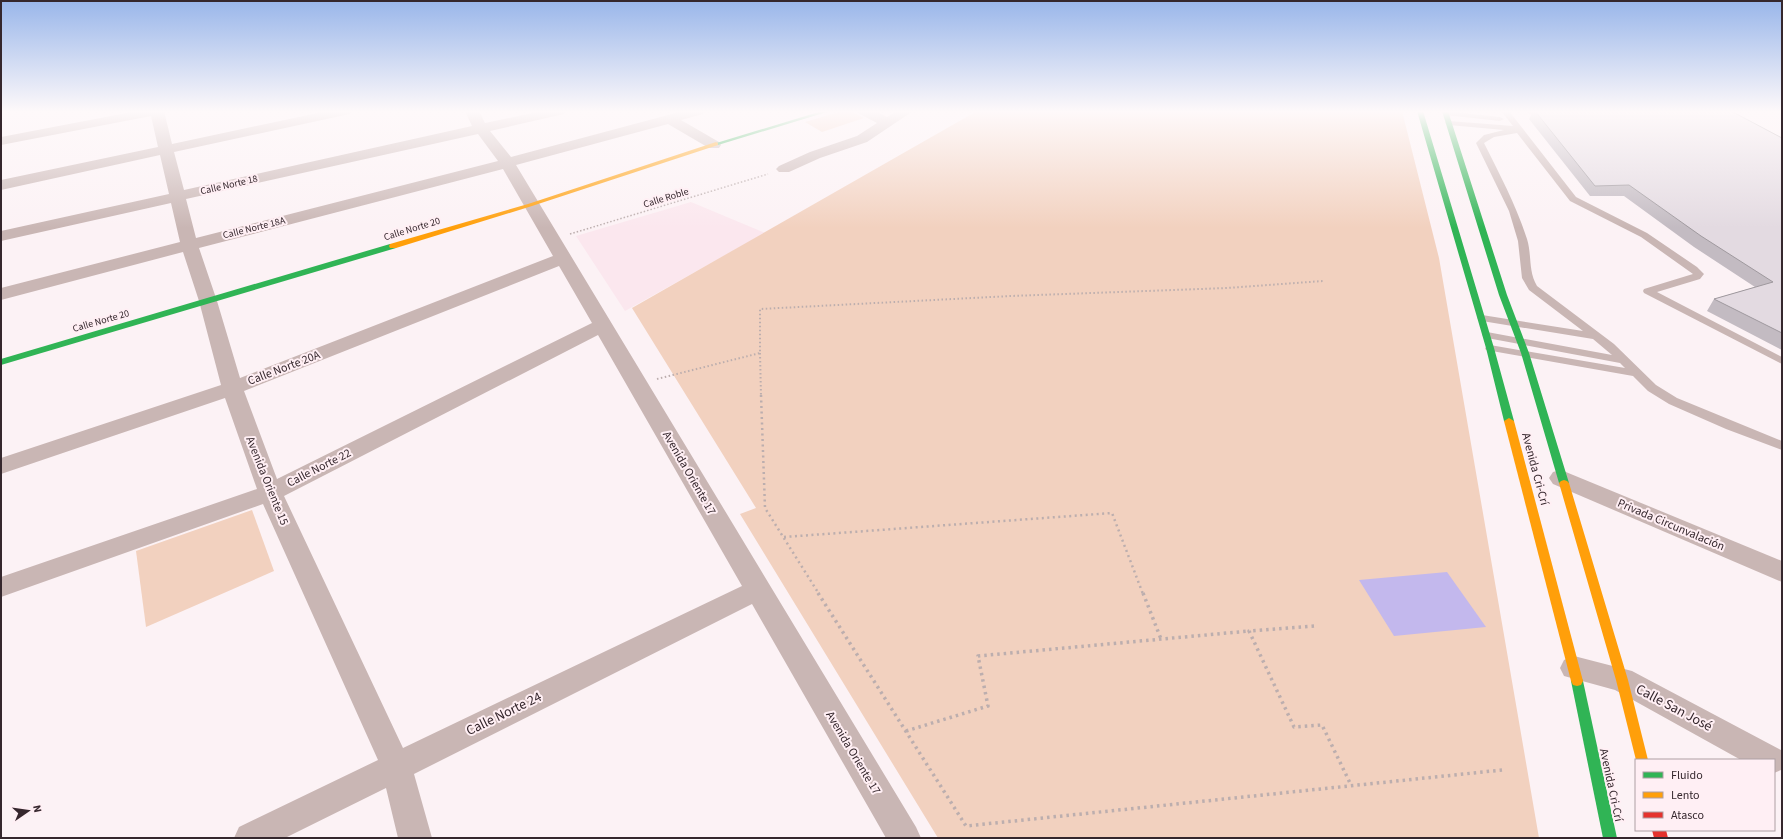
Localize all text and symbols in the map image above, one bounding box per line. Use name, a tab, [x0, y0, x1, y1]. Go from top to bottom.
street label: Calle Norte 18	[199, 172, 259, 198]
street label: Calle Roble	[642, 184, 690, 212]
street label: Calle Norte 18A	[221, 213, 287, 243]
street label: Calle Norte 20	[382, 214, 442, 244]
street label: Calle Norte 20	[71, 306, 131, 336]
street label: Calle Norte 20A	[245, 346, 323, 390]
street label: Avenida Oriente 17	[658, 428, 720, 518]
street label: Avenida Cri-Crí	[1517, 431, 1553, 508]
street label: Avenida Oriente 15	[241, 434, 293, 528]
street label: Calle Norte 22	[284, 445, 354, 491]
street label: Privada Circunvalación	[1615, 495, 1727, 555]
street label: Calle San José	[1632, 679, 1716, 737]
street label: Calle Norte 24	[463, 687, 545, 741]
street label: Avenida Oriente 17	[821, 708, 885, 798]
street label: Avenida Cri-Crí	[1595, 747, 1627, 824]
legend	[1635, 759, 1775, 831]
text: Fluido	[1671, 767, 1703, 784]
text: Lento	[1671, 787, 1700, 804]
north arrow	[8, 791, 48, 831]
text: N	[29, 804, 45, 814]
text: Atasco	[1671, 807, 1704, 824]

